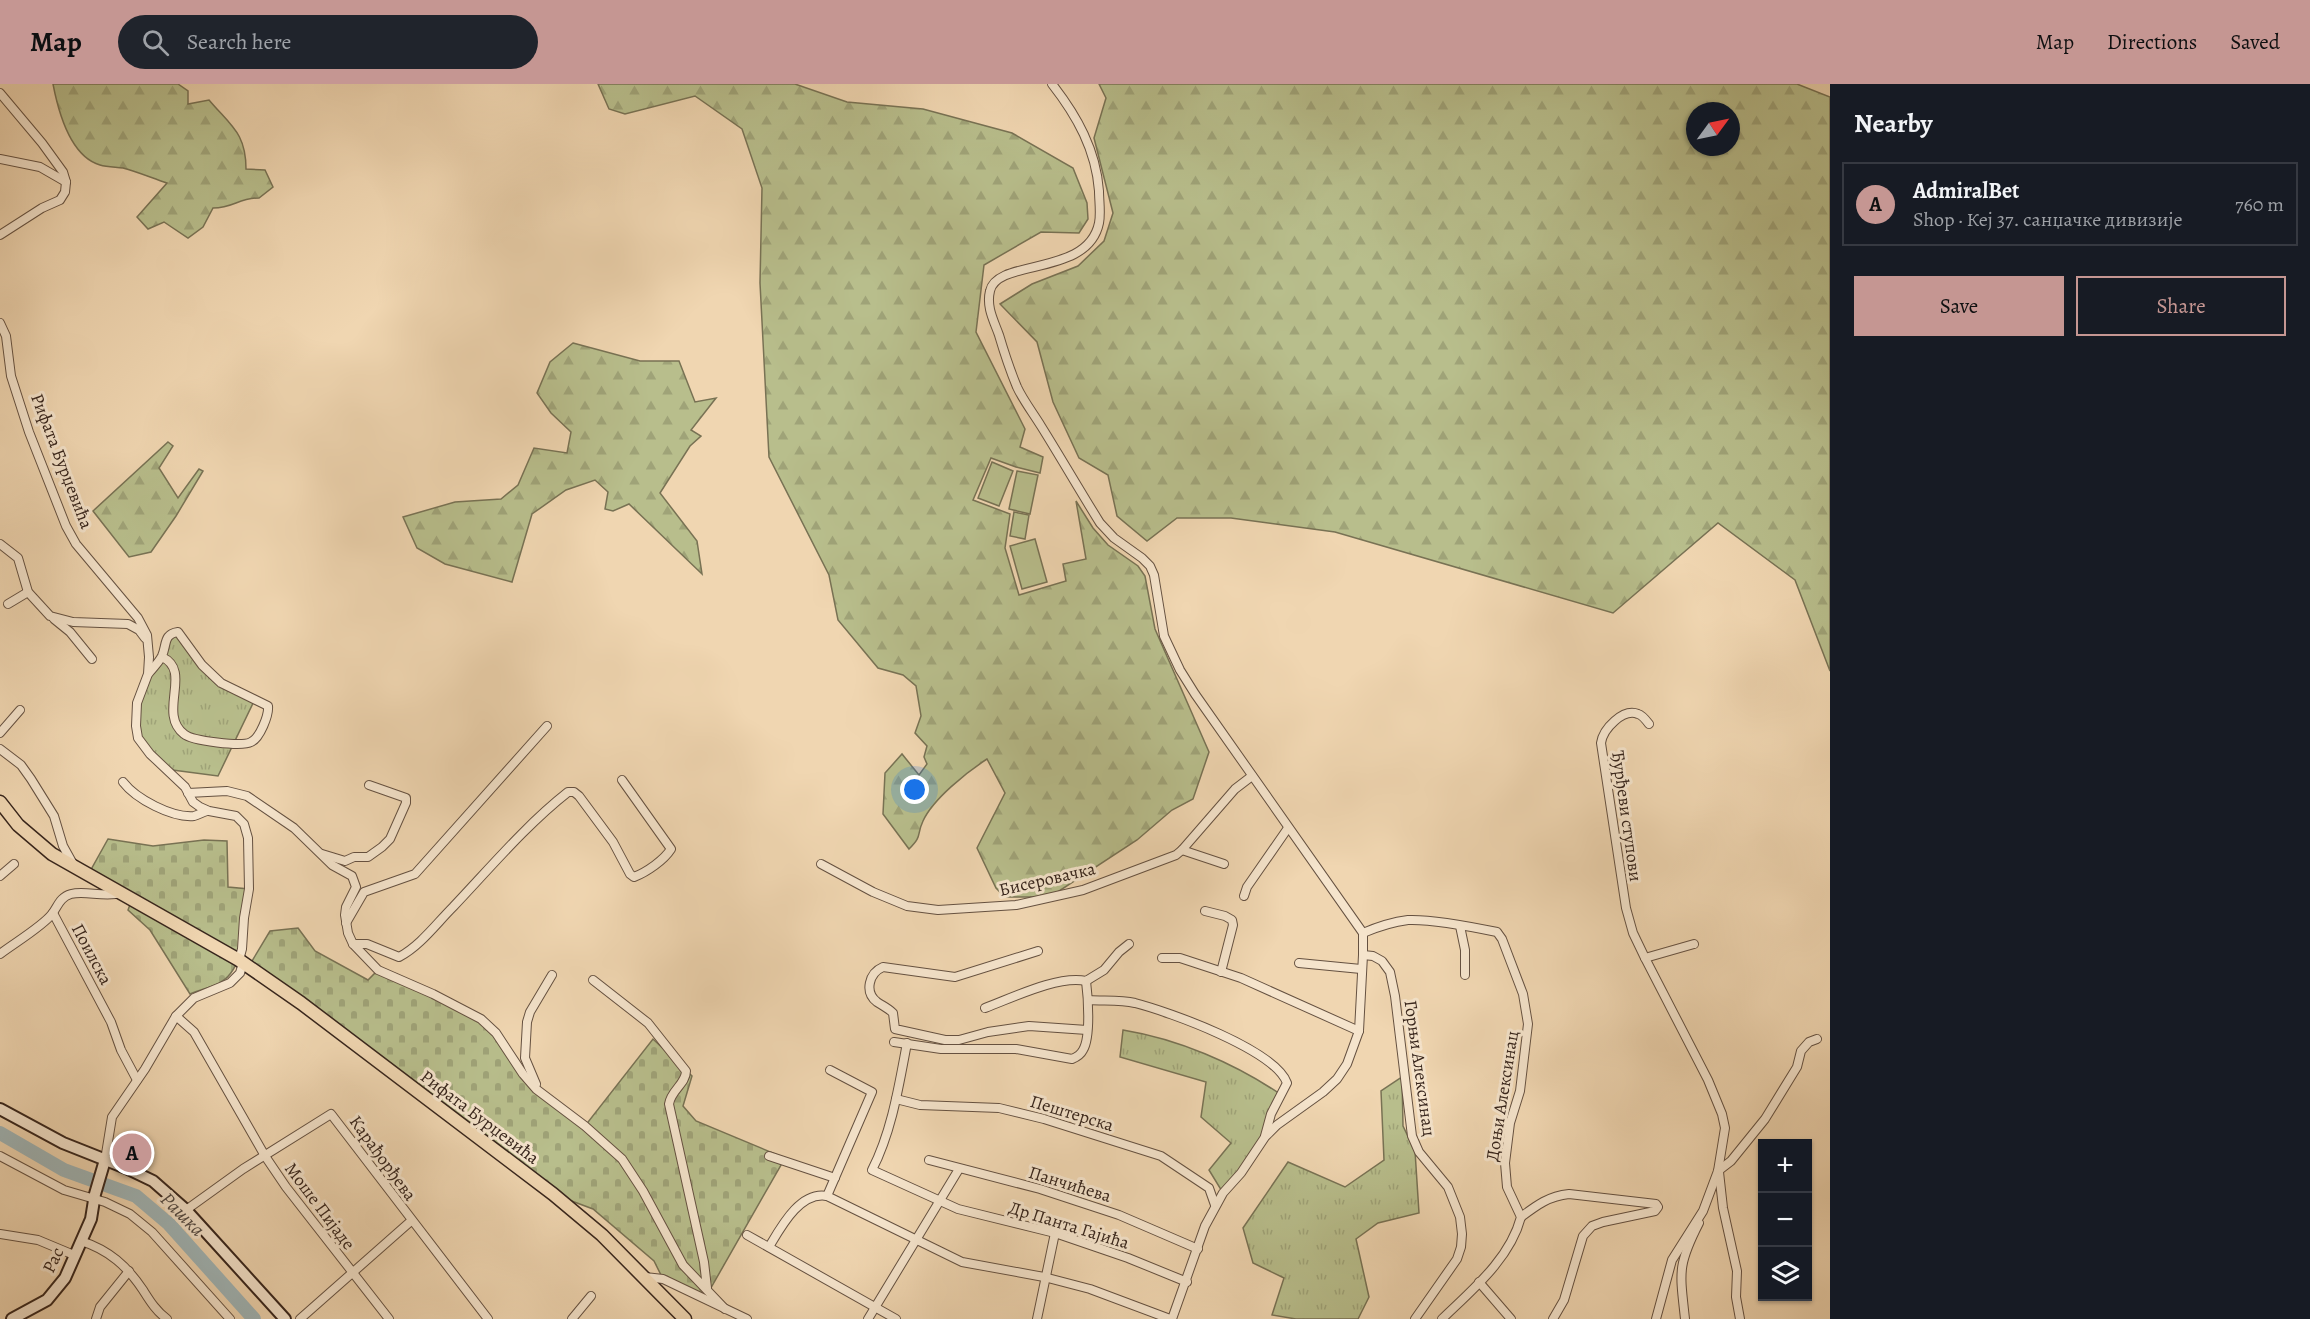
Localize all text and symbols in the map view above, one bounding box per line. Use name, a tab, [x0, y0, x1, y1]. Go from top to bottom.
search box	[118, 15, 538, 69]
text: Map	[30, 23, 82, 61]
icon: search	[139, 26, 172, 59]
text: Search here	[187, 27, 291, 57]
text: Map	[2036, 28, 2074, 56]
text: Directions	[2107, 28, 2197, 56]
text: Saved	[2230, 28, 2280, 56]
north arrow	[1686, 102, 1740, 156]
text: Nearby	[1854, 106, 1933, 141]
text: AdmiralBet	[1913, 176, 2019, 206]
text: A	[1869, 191, 1882, 218]
text: 760 m	[2235, 191, 2284, 218]
text: Shop · Кеј 37. санџачке дивизије	[1913, 206, 2183, 233]
button: Save	[1854, 276, 2064, 336]
button: Share	[2076, 276, 2286, 336]
street label: Рифата Бурџевића	[25, 390, 99, 533]
street label: Ђурђеви ступови	[1606, 749, 1648, 883]
your location	[900, 775, 929, 804]
street label: Бисеровачка	[996, 856, 1098, 902]
street label: Поилска	[66, 919, 118, 989]
street label: Горњи Алексинац	[1399, 998, 1441, 1138]
street label: Доњи Алексинац	[1480, 1029, 1524, 1163]
street label: Рифата Бурџевића	[416, 1064, 545, 1170]
street label: Пештерска	[1027, 1089, 1117, 1137]
street label: Карађорђева	[344, 1110, 423, 1206]
pin: A	[112, 1130, 152, 1176]
map controls	[1758, 1139, 1812, 1301]
button: +	[1758, 1139, 1812, 1193]
street label: Моше Пијаде	[279, 1157, 361, 1255]
street label: Панчићева	[1026, 1160, 1115, 1208]
water label: Рашка	[154, 1186, 211, 1243]
button: −	[1758, 1193, 1812, 1247]
street label: Др Панта Гајића	[1006, 1195, 1133, 1255]
street label: Рас	[37, 1243, 69, 1277]
button: layers	[1758, 1247, 1812, 1301]

